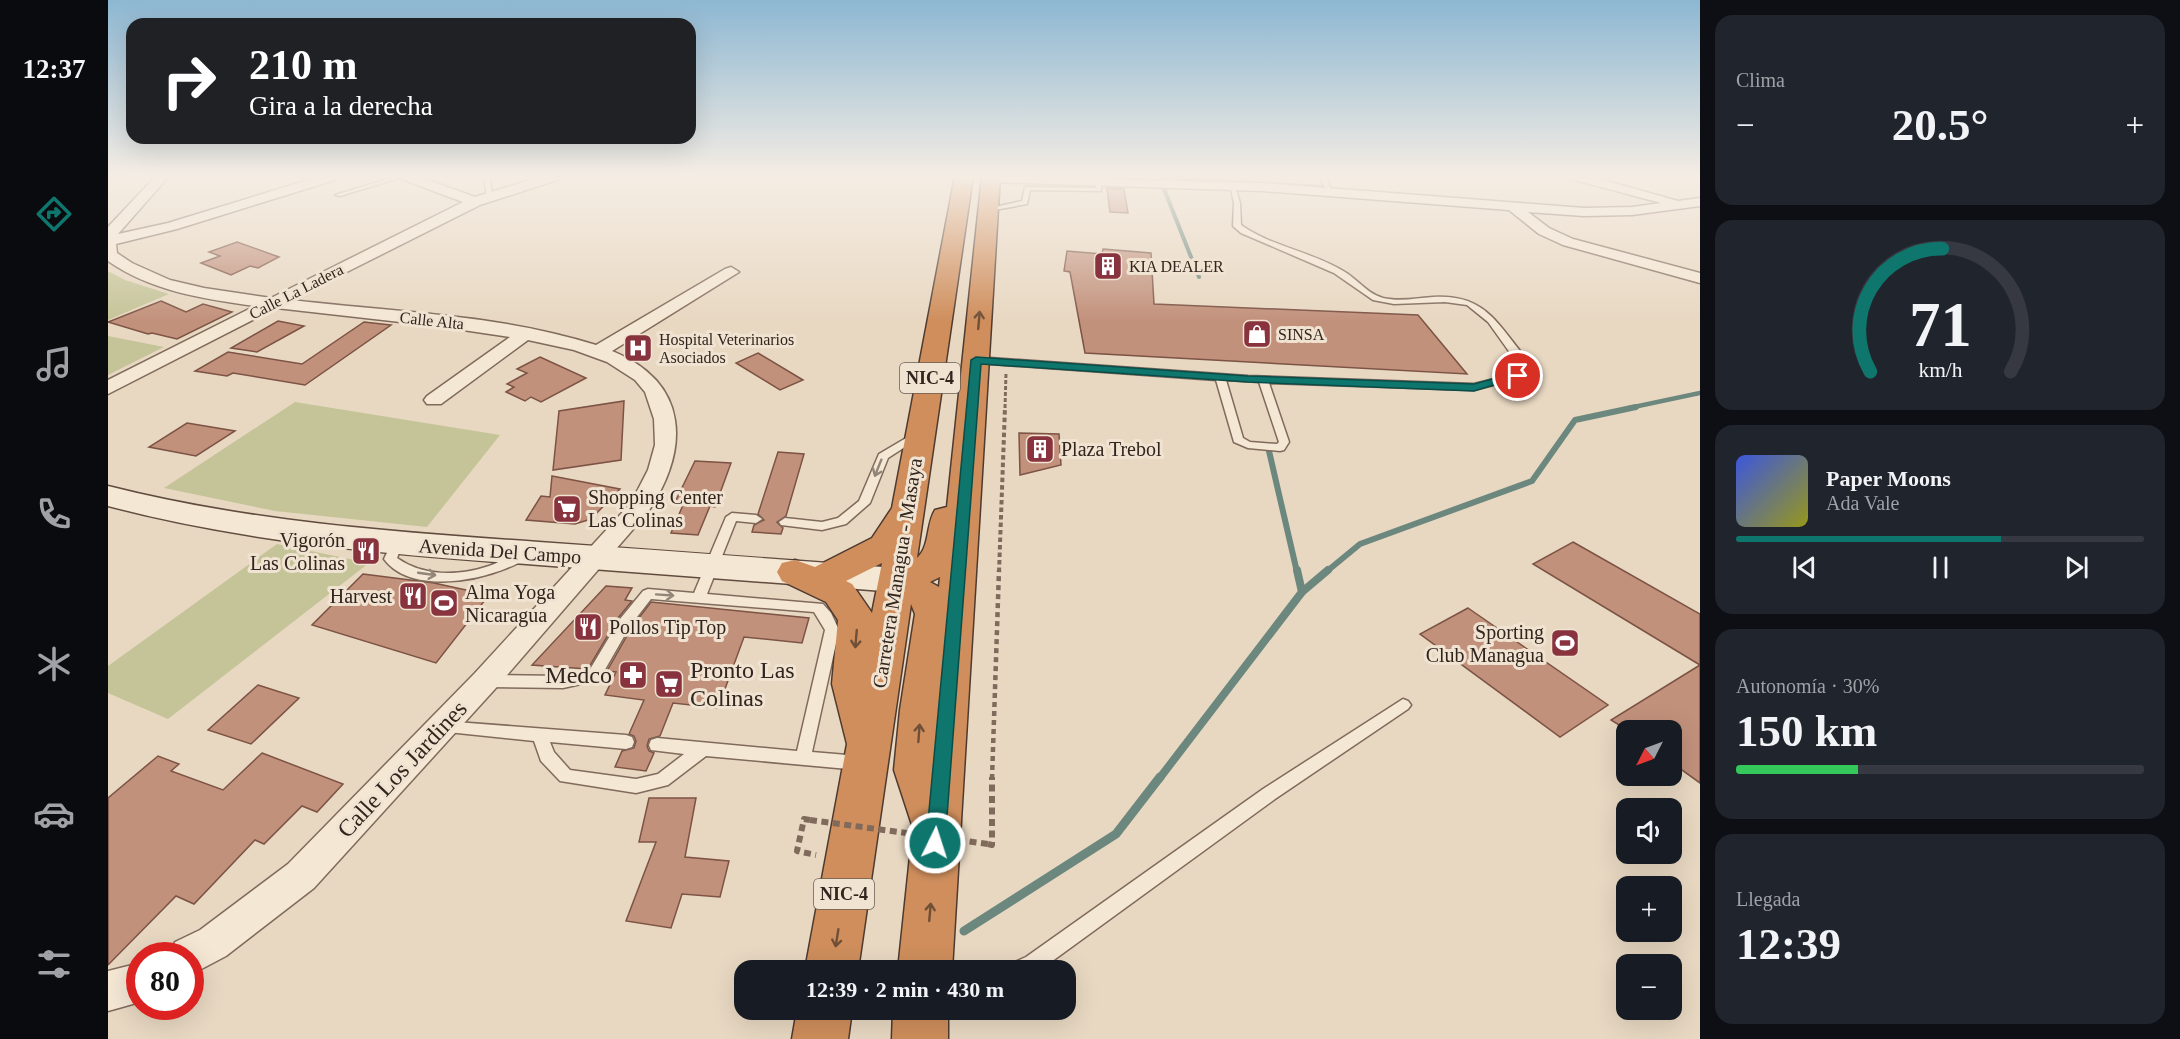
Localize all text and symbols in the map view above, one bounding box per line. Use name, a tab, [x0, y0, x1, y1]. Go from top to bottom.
icon: right	[150, 42, 228, 120]
text: 210 m	[249, 42, 358, 88]
text: 12:37	[23, 54, 86, 84]
text: Clima	[1736, 69, 1785, 91]
text: Gira a la derecha	[249, 91, 433, 121]
text: 20.5°	[1892, 100, 1988, 150]
text: −	[1736, 107, 1755, 143]
text: +	[2125, 107, 2144, 143]
icon: directions	[33, 193, 75, 235]
building icon: KIA DEALER	[1092, 250, 1124, 282]
place label: KIA DEALER	[1129, 258, 1224, 275]
street label: Calle La Ladera	[246, 260, 346, 322]
text: 71	[1909, 290, 1971, 359]
street label: Calle Alta	[399, 309, 465, 332]
one-way arrow	[974, 311, 985, 331]
shop icon: SINSA	[1241, 318, 1273, 350]
place label: SINSA	[1278, 326, 1325, 343]
place label: Hospital Veterinarios Asociados	[659, 331, 794, 366]
hospital icon: Hospital Veterinarios Asociados	[622, 332, 654, 364]
icon: music	[33, 343, 75, 385]
pin	[1492, 350, 1543, 401]
text: km/h	[1918, 358, 1962, 382]
icon: arrive	[1501, 359, 1534, 392]
road number: NIC-4	[900, 363, 960, 393]
building icon: Plaza Trebol	[1024, 433, 1056, 465]
place label: Plaza Trebol	[1061, 438, 1162, 460]
street label: Carretera Managua - Masaya	[868, 456, 927, 690]
one-way arrow	[872, 459, 883, 477]
text: Paper Moons	[1826, 466, 1951, 491]
place label: Shopping Center Las Colinas	[588, 486, 723, 531]
text: Ada Vale	[1826, 492, 1900, 514]
icon: phone	[33, 493, 75, 535]
supermarket icon: Shopping Center Las Colinas	[551, 493, 583, 525]
place label: Vigorón Las Colinas	[250, 529, 345, 574]
street label: Avenida Del Campo	[418, 534, 582, 569]
restaurant icon: Vigorón Las Colinas	[350, 535, 382, 567]
icon: previous	[1788, 551, 1821, 584]
icon: pause	[1924, 551, 1957, 584]
icon: next	[2060, 551, 2093, 584]
one-way arrow	[417, 569, 436, 580]
restaurant icon: Harvest	[397, 580, 429, 612]
place label: Alma Yoga Nicaragua	[465, 581, 555, 627]
place label: Harvest	[330, 585, 392, 607]
sports icon: Alma Yoga Nicaragua	[428, 587, 460, 619]
one-way arrow	[655, 590, 675, 601]
restaurant icon: Pollos Tip Top	[572, 611, 604, 643]
place label: Pollos Tip Top	[609, 616, 726, 639]
place label: Sporting Club Managua	[1426, 621, 1544, 667]
sports icon: Sporting Club Managua	[1549, 627, 1581, 659]
one-way arrow	[850, 628, 861, 648]
icon: climate	[33, 643, 75, 685]
place label: Pronto Las Colinas	[690, 657, 795, 711]
pharmacy icon: Medco	[617, 659, 649, 691]
place label: Medco	[545, 662, 612, 688]
supermarket icon: Pronto Las Colinas	[653, 668, 685, 700]
text: Autonomía · 30%	[1736, 675, 1879, 697]
street label: Calle Los Jardines	[332, 695, 472, 843]
text: 150 km	[1736, 706, 1877, 756]
north arrow	[1616, 720, 1682, 786]
map controls	[1616, 720, 1682, 1020]
one-way arrow	[914, 724, 925, 744]
icon: car	[33, 793, 75, 835]
button: sound	[1616, 798, 1682, 864]
position arrow	[903, 811, 967, 875]
button: +	[1616, 876, 1682, 942]
road number: NIC-4	[814, 879, 874, 909]
text: Llegada	[1736, 888, 1800, 910]
one-way arrow	[925, 903, 936, 923]
text: 12:39	[1736, 919, 1841, 969]
one-way arrow	[831, 927, 842, 947]
speed limit sign: 80	[126, 942, 204, 1020]
icon: filters	[33, 943, 75, 985]
button: −	[1616, 954, 1682, 1020]
text: 12:39 · 2 min · 430 m	[806, 977, 1004, 1002]

